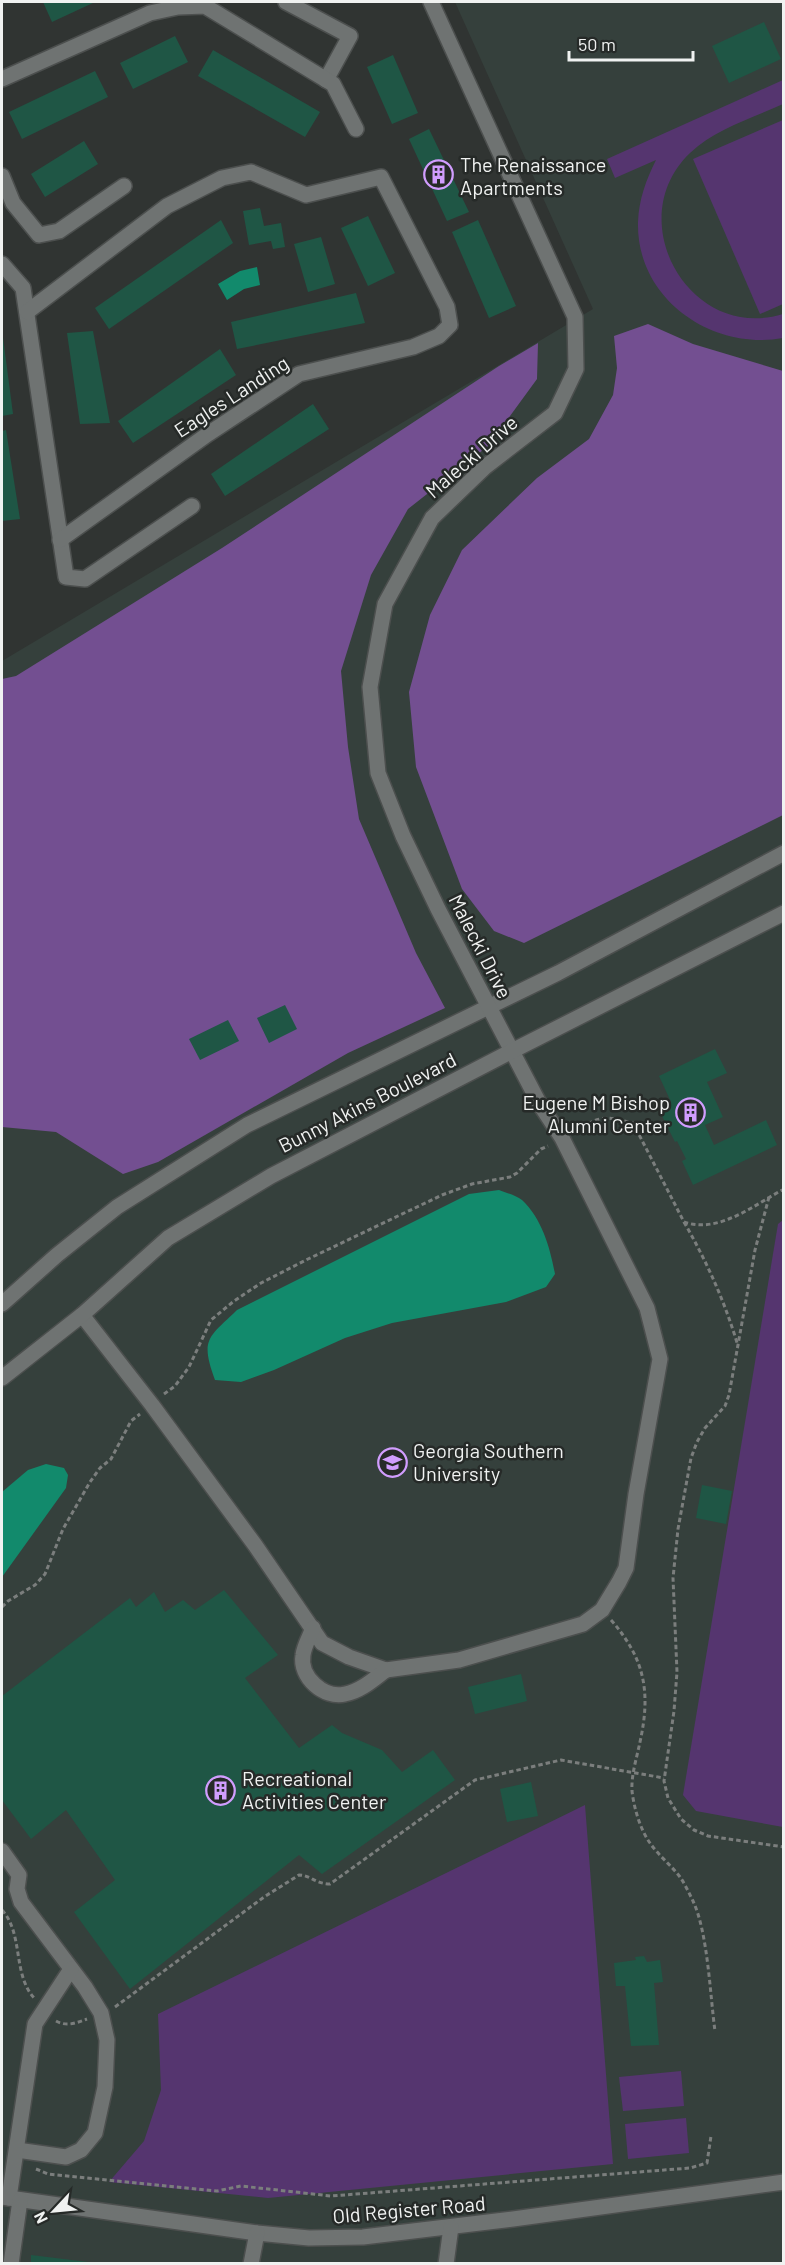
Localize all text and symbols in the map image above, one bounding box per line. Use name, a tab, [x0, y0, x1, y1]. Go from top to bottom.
scale bar	[569, 24, 694, 62]
text: 50 m	[578, 33, 616, 55]
place label: The Renaissance Apartments	[460, 152, 606, 199]
building icon: The Renaissance Apartments	[423, 159, 455, 191]
street label: Eagles Landing	[169, 350, 293, 442]
street label: Malecki Drive	[420, 410, 522, 502]
street label: Malecki Drive	[444, 890, 518, 1002]
street label: Bunny Akins Boulevard	[274, 1047, 460, 1157]
place label: Eugene M Bishop Alumni Center	[522, 1090, 670, 1137]
building icon: Eugene M Bishop Alumni Center	[675, 1097, 707, 1129]
place label: Georgia Southern University	[413, 1438, 564, 1485]
school or university icon: Georgia Southern University	[376, 1446, 408, 1478]
place label: Recreational Activities Center	[242, 1766, 386, 1813]
building icon: Recreational Activities Center	[205, 1774, 237, 1806]
north arrow	[24, 2181, 84, 2241]
street label: Old Register Road	[332, 2190, 486, 2228]
text: N	[29, 2209, 51, 2227]

